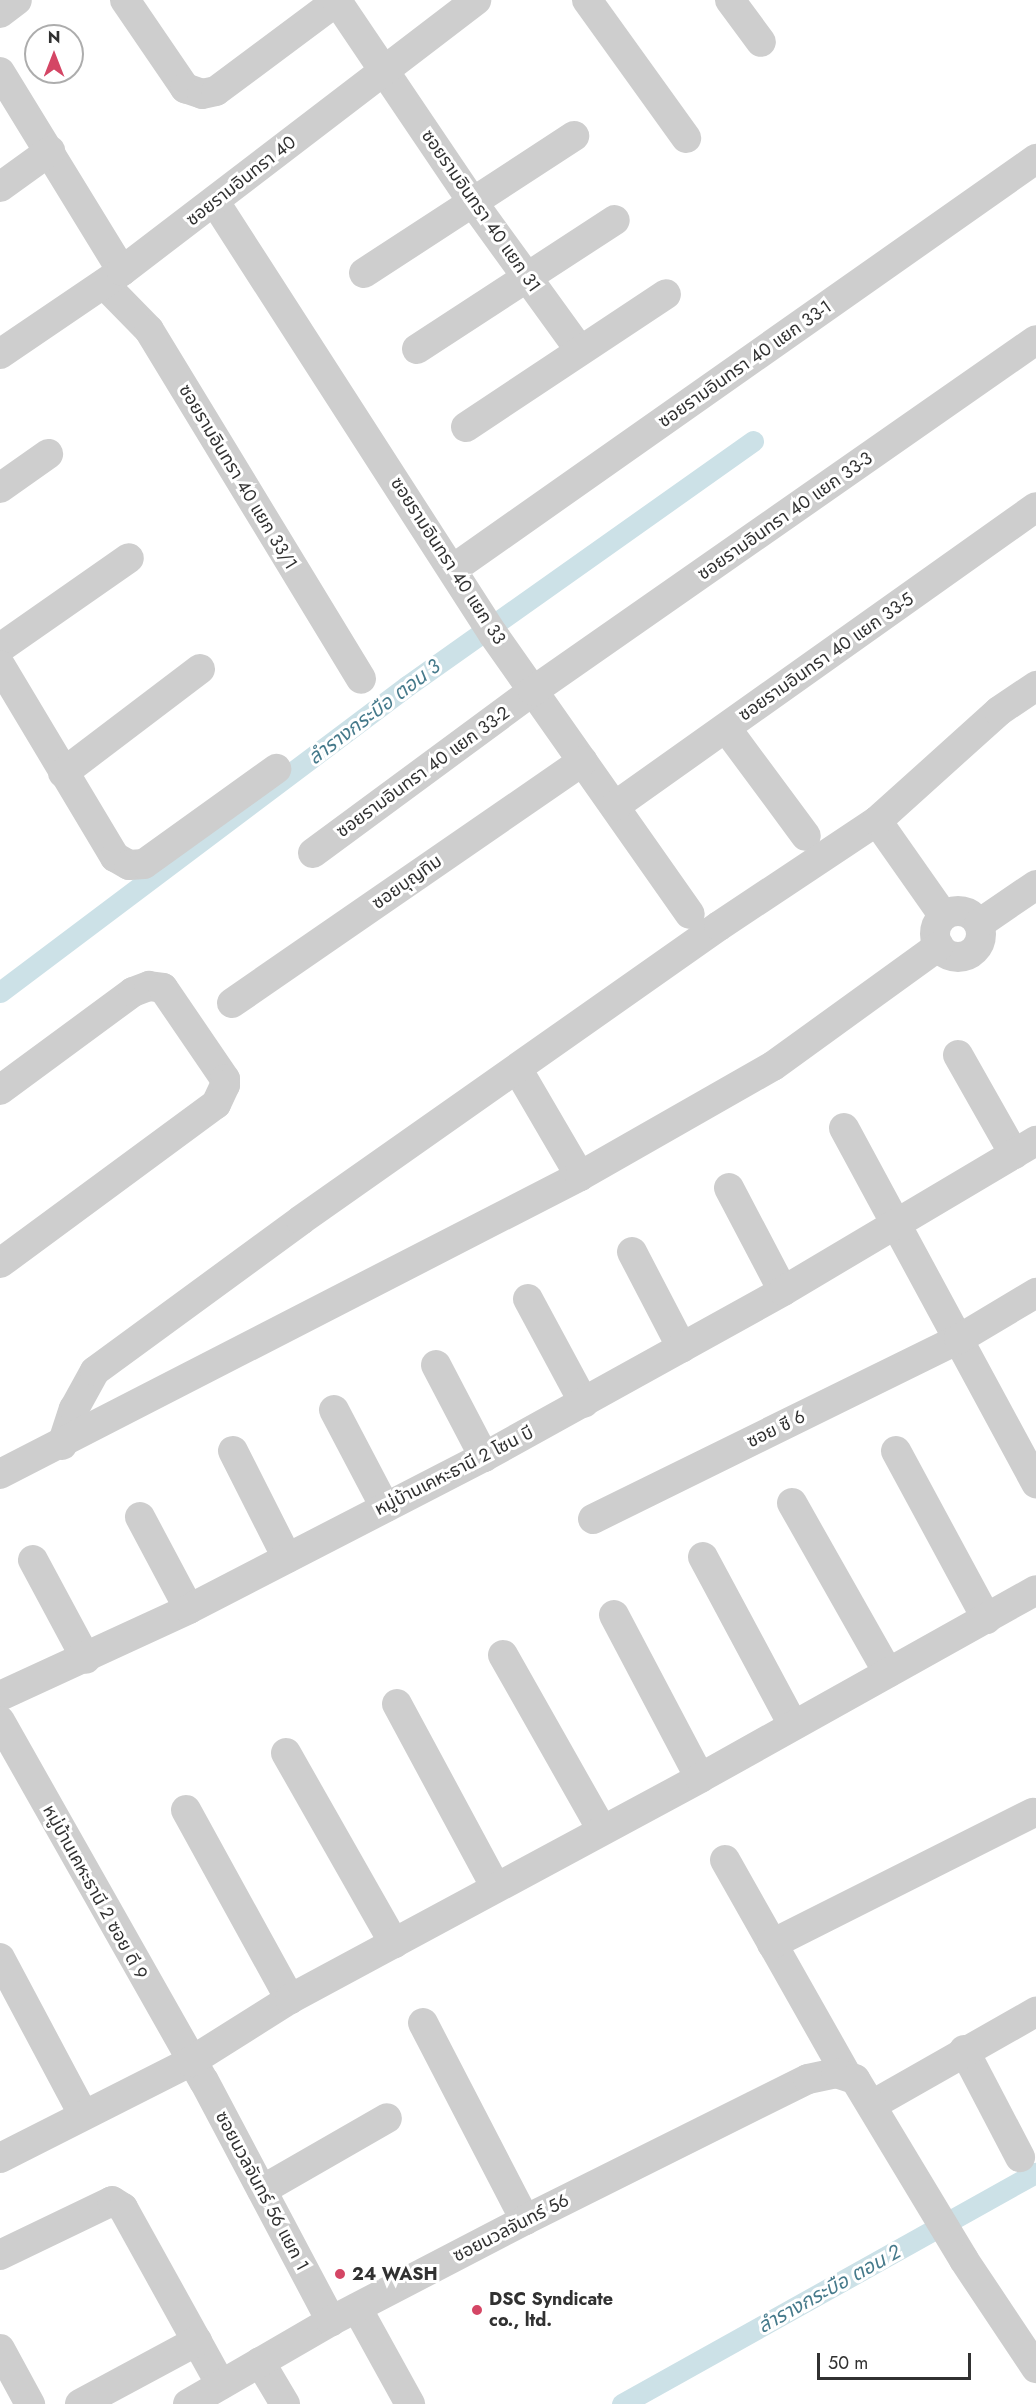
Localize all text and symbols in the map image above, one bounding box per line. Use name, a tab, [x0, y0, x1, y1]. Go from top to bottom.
north arrow	[24, 24, 84, 84]
text: N	[48, 26, 60, 49]
street label: ซอยรามอินทรา 40 แยก 31	[417, 126, 545, 296]
street label: ซอยรามอินทรา 40	[182, 131, 300, 231]
street label: ซอยรามอินทรา 40 แยก 33-1	[654, 296, 836, 432]
street label: ซอยรามอินทรา 40 แยก 33/1	[174, 381, 302, 573]
street label: ซอยรามอินทรา 40 แยก 33-3	[693, 447, 877, 585]
street label: ซอยรามอินทรา 40 แยก 33	[386, 473, 510, 649]
street label: ซอยรามอินทรา 40 แยก 33-5	[734, 588, 918, 726]
water label: ลำรางกระบือ ตอน 3	[303, 654, 445, 770]
street label: ซอยรามอินทรา 40 แยก 33-2	[332, 702, 514, 842]
street label: ซอยบุญทิม	[368, 850, 446, 914]
street label: ซอย ซี 6	[743, 1406, 809, 1452]
street label: หมู่บ้านเคหะธานี 2 โซน บี	[371, 1422, 537, 1520]
street label: หมู่บ้านเคหะธานี 2 ซอย ดี 9	[38, 1801, 152, 1983]
street label: ซอยนวลจันทร์ 56 แยก 1	[211, 2108, 313, 2274]
street label: ซอยนวลจันทร์ 56	[449, 2189, 573, 2267]
water label: ลำรางกระบือ ตอน 2	[753, 2240, 905, 2338]
place label: 24 WASH	[352, 2263, 438, 2285]
marker: 24 WASH	[333, 2267, 347, 2281]
place label: DSC Syndicate co., ltd.	[489, 2289, 613, 2332]
marker: DSC Syndicate co., ltd.	[470, 2303, 484, 2317]
scale bar	[820, 2341, 974, 2379]
text: 50 m	[828, 2350, 868, 2376]

